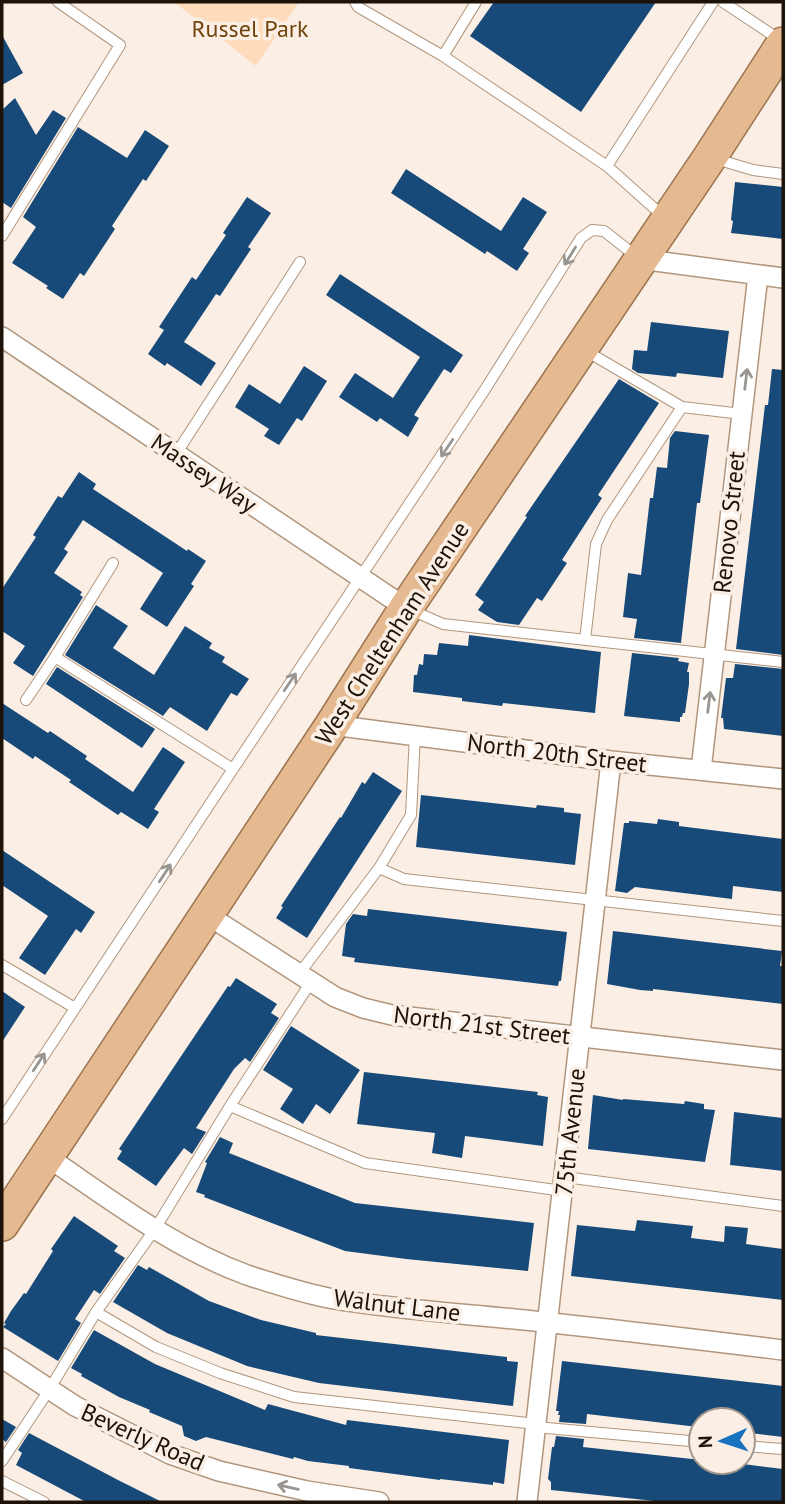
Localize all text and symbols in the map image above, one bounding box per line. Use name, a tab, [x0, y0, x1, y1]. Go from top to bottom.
park label: Russel Park	[192, 13, 309, 44]
one-way arrow	[562, 246, 576, 266]
one-way arrow	[739, 368, 752, 390]
street label: Massey Way	[145, 426, 263, 520]
one-way arrow	[439, 437, 453, 457]
street label: Renovo Street	[706, 449, 752, 595]
street label: West Cheltenham Avenue	[308, 516, 476, 750]
one-way arrow	[283, 673, 297, 693]
one-way arrow	[702, 691, 715, 714]
street label: North 20th Street	[465, 727, 649, 779]
one-way arrow	[158, 863, 172, 883]
street label: North 21st Street	[392, 999, 572, 1051]
one-way arrow	[32, 1053, 47, 1072]
street label: 75th Avenue	[548, 1067, 592, 1197]
street label: Walnut Lane	[332, 1282, 462, 1328]
street label: Beverly Road	[76, 1396, 210, 1478]
north arrow	[687, 1406, 757, 1476]
text: N	[693, 1435, 717, 1449]
one-way arrow	[277, 1479, 300, 1493]

